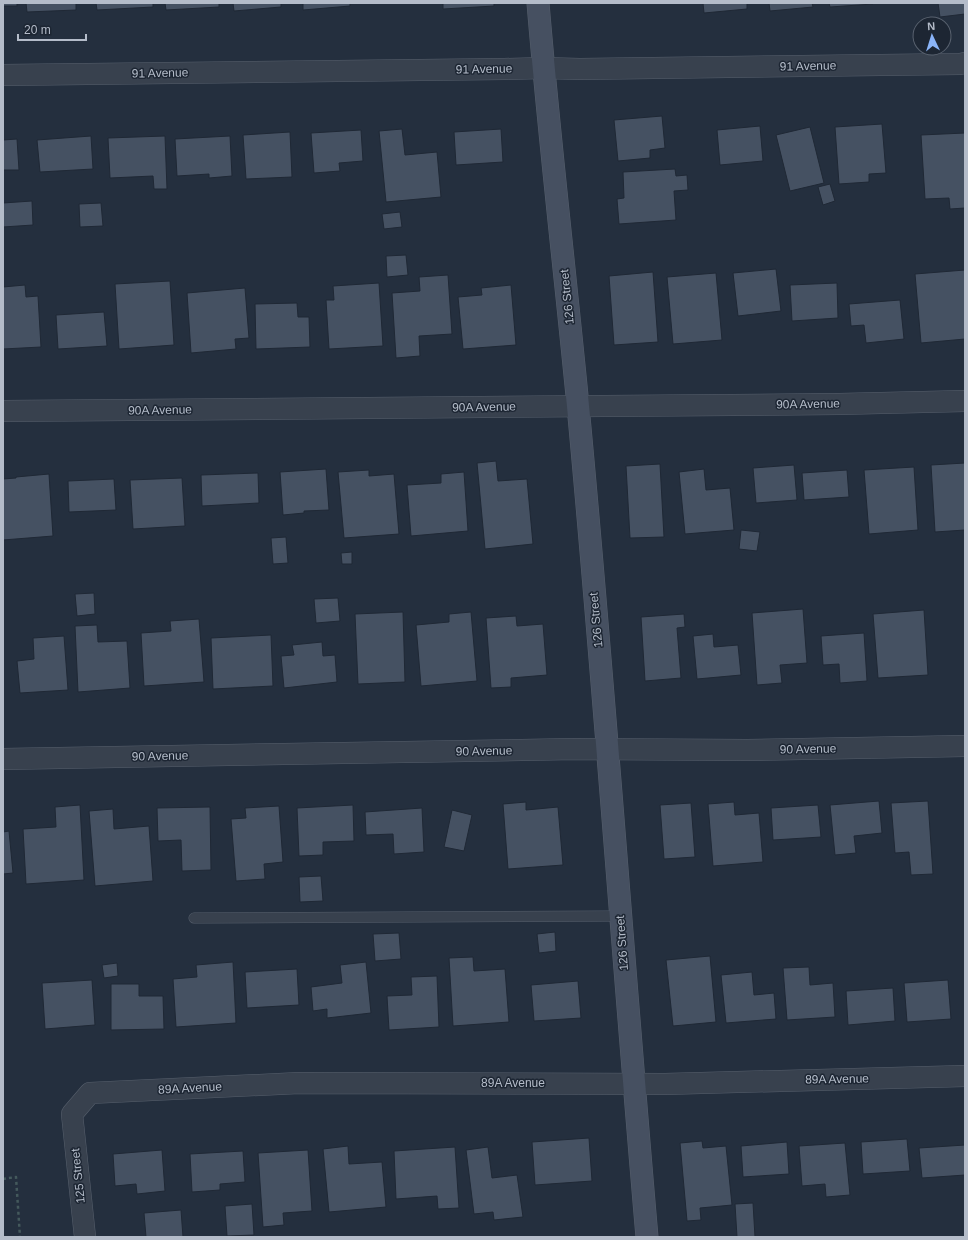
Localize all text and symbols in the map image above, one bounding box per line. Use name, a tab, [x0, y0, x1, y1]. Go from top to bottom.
scale bar	[18, 16, 86, 42]
north arrow	[912, 16, 952, 56]
text: N	[927, 20, 936, 32]
text: 20 m	[24, 23, 51, 37]
street label: 91 Avenue	[780, 59, 837, 73]
street label: 91 Avenue	[456, 62, 513, 76]
street label: 91 Avenue	[132, 66, 189, 80]
street label: 126 Street	[557, 268, 577, 325]
street label: 90A Avenue	[776, 396, 840, 412]
street label: 90A Avenue	[452, 399, 516, 415]
street label: 90A Avenue	[128, 402, 192, 418]
street label: 126 Street	[587, 591, 605, 648]
street label: 90 Avenue	[780, 742, 837, 756]
street label: 90 Avenue	[456, 744, 513, 758]
street label: 90 Avenue	[132, 749, 189, 763]
street label: 126 Street	[613, 914, 631, 971]
street label: 89A Avenue	[805, 1071, 869, 1087]
street label: 89A Avenue	[481, 1076, 545, 1090]
street label: 89A Avenue	[158, 1079, 223, 1097]
street label: 125 Street	[68, 1147, 88, 1204]

